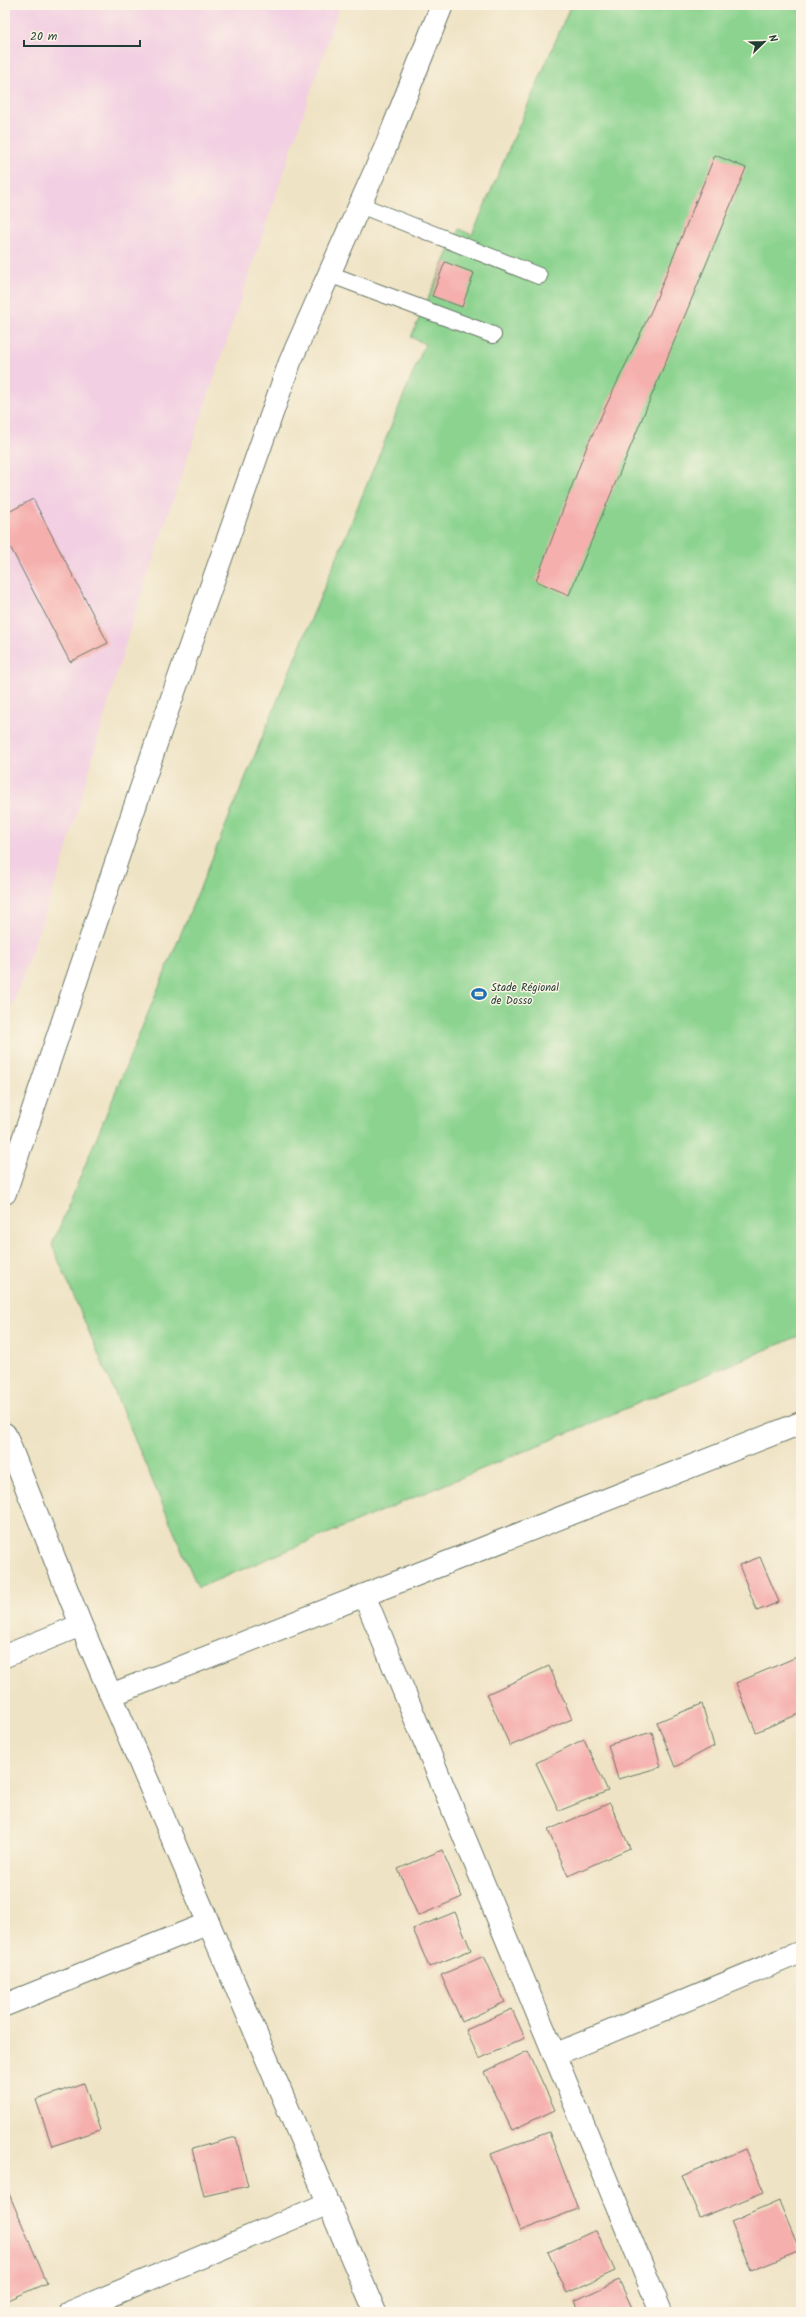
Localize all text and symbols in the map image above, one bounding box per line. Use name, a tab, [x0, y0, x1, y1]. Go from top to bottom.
scale bar	[24, 22, 140, 48]
north arrow	[744, 22, 784, 62]
text: 20 m	[30, 27, 58, 46]
text: N	[763, 32, 782, 45]
place label: Stade Régional de Dosso	[491, 979, 559, 1010]
sports icon: Stade Régional de Dosso	[470, 985, 488, 1003]

